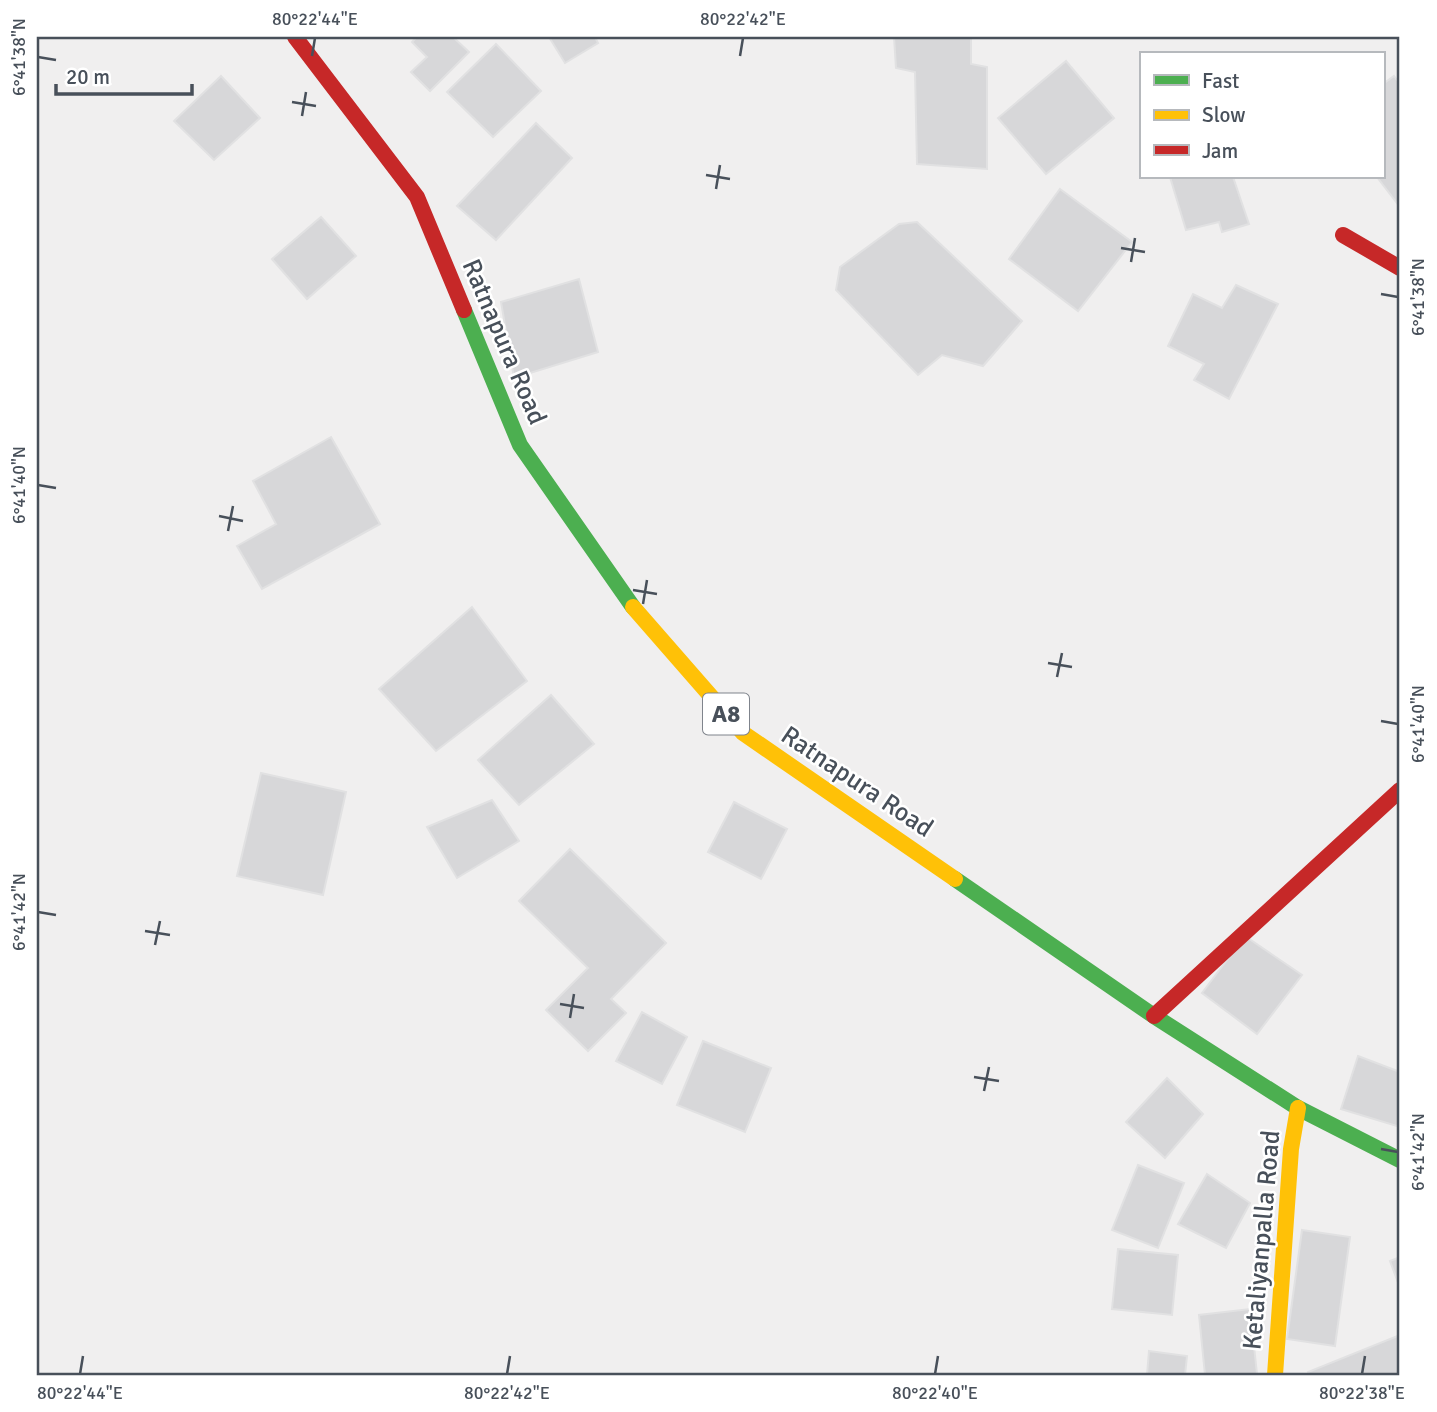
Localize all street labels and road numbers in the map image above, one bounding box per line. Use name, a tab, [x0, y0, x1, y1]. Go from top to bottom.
street label: Ratnapura Road	[455, 254, 553, 430]
road number: A8	[703, 694, 749, 734]
street label: Ratnapura Road	[775, 719, 939, 845]
street label: Ketaliyanpalla Road	[1236, 1129, 1288, 1351]

